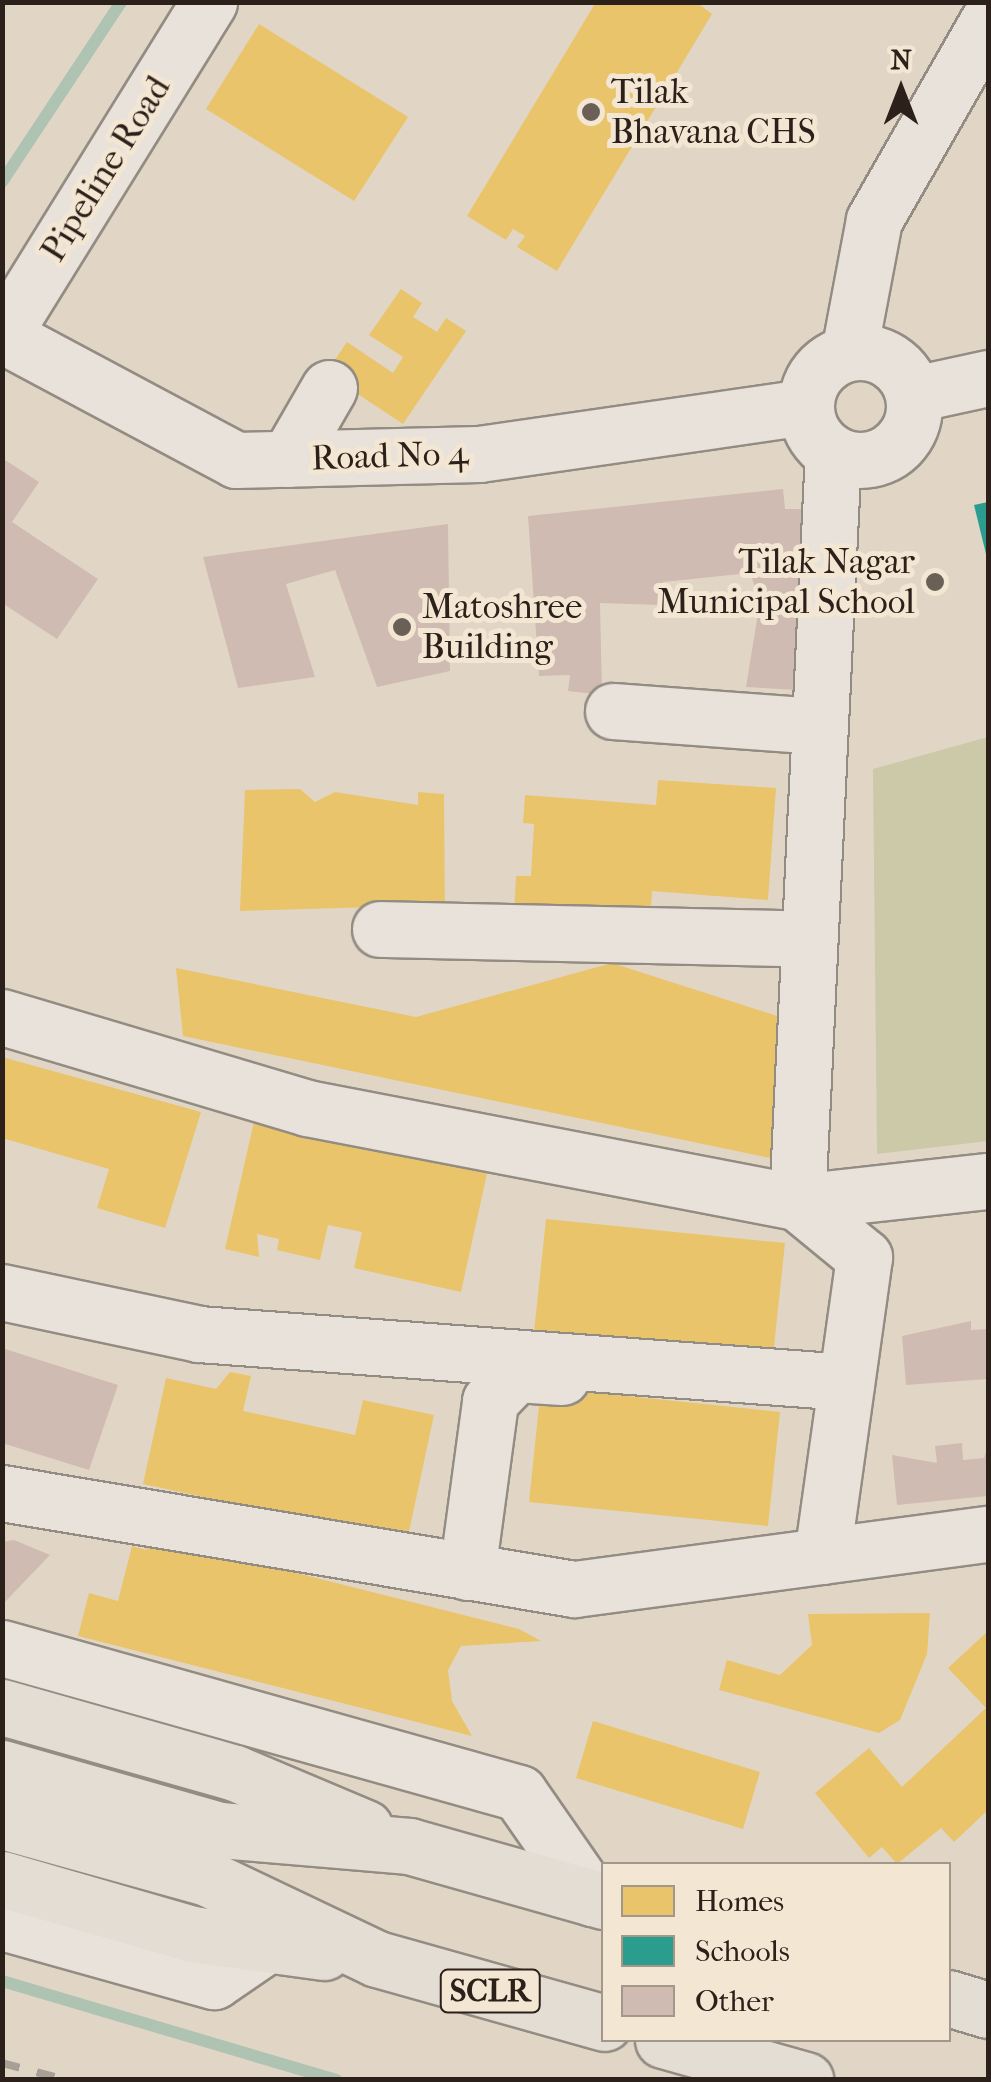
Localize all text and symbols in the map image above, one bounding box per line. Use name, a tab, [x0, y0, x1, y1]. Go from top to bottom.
north arrow	[851, 40, 951, 140]
text: N	[890, 43, 912, 76]
street label: Pipeline Road	[32, 69, 180, 269]
place label: Tilak Bhavana CHS	[611, 71, 816, 153]
marker: Tilak Bhavana CHS	[580, 101, 602, 123]
street label: Road No 4	[311, 432, 469, 480]
place label: Tilak Nagar Municipal School	[657, 541, 915, 623]
marker: Tilak Nagar Municipal School	[924, 571, 946, 593]
place label: Matoshree Building	[422, 586, 582, 668]
marker: Matoshree Building	[391, 616, 413, 638]
legend	[601, 1862, 951, 2042]
text: Homes	[695, 1884, 784, 1919]
text: Schools	[695, 1934, 790, 1969]
road number: SCLR	[438, 1964, 542, 2018]
text: Other	[695, 1984, 774, 2019]

